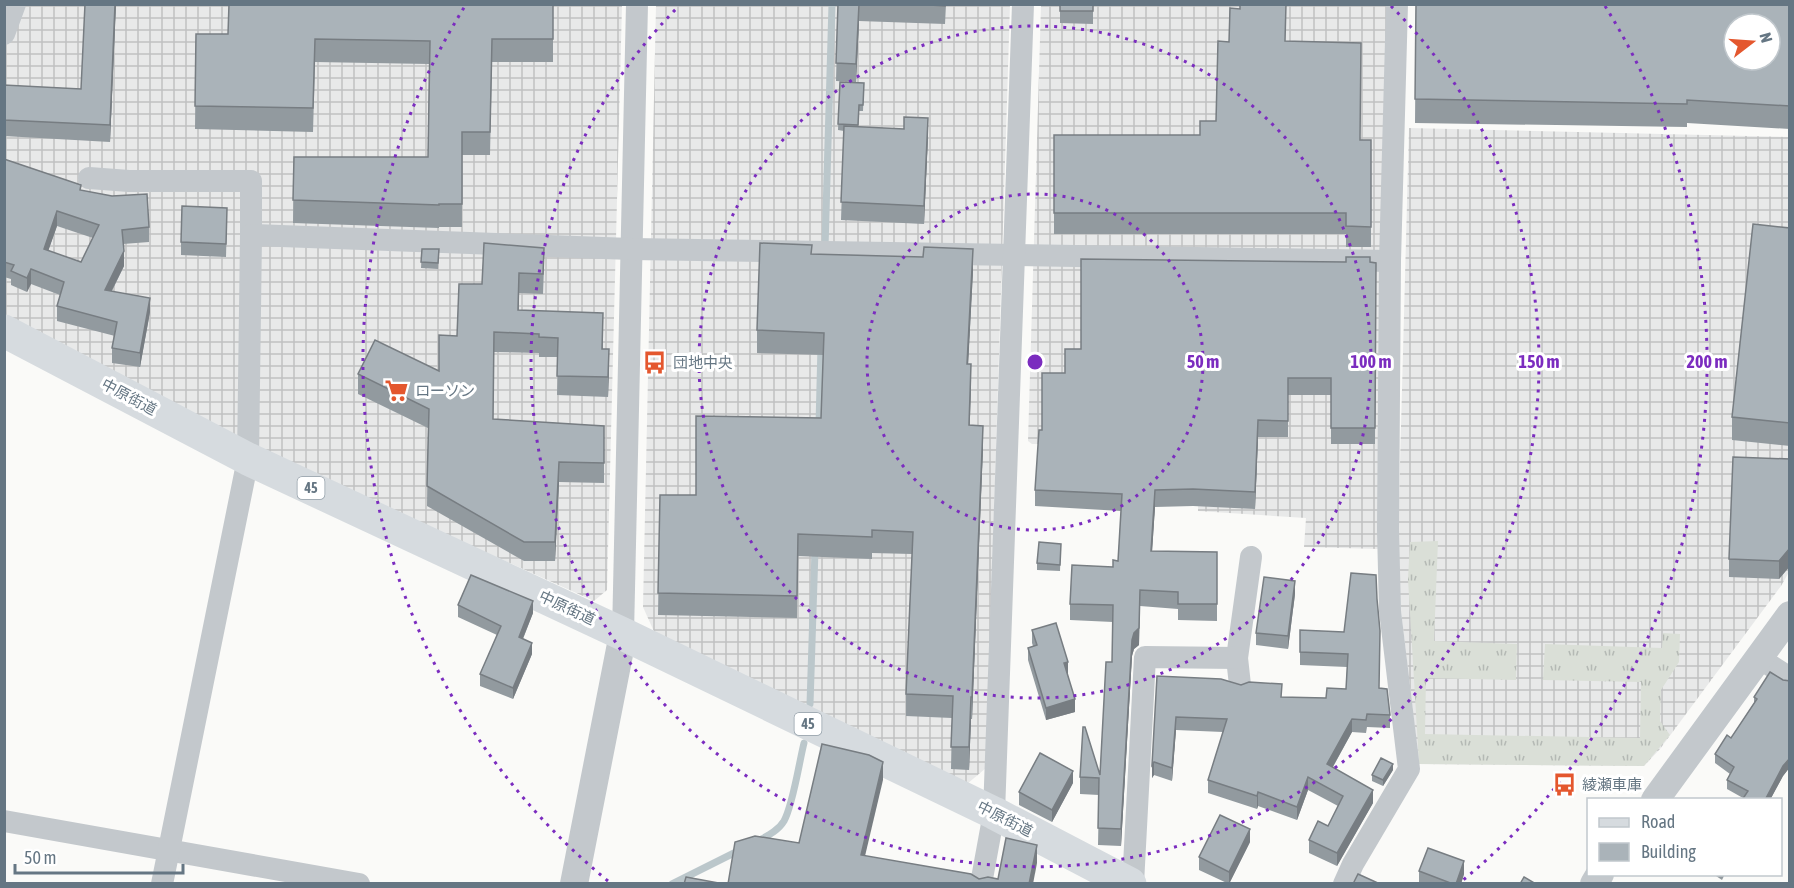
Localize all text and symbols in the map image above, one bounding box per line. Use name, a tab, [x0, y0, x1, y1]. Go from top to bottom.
north arrow	[1722, 12, 1782, 72]
text: N	[1756, 30, 1776, 45]
bus stop icon: 団地中央	[642, 350, 668, 376]
text: 50 m	[1187, 351, 1219, 372]
text: 100 m	[1351, 351, 1391, 372]
text: 150 m	[1519, 351, 1559, 372]
text: 200 m	[1687, 351, 1727, 372]
centre of rings	[1025, 352, 1045, 372]
place label: 団地中央	[673, 354, 733, 371]
street label: 中原街道	[99, 375, 160, 418]
supermarket icon: ローソン	[384, 378, 410, 404]
place label: ローソン	[415, 382, 475, 399]
road number: 45	[298, 477, 324, 499]
street label: 中原街道	[536, 587, 598, 628]
road number: 45	[794, 713, 822, 735]
bus stop icon: 綾瀬車庫	[1551, 772, 1577, 798]
place label: 綾瀬車庫	[1582, 776, 1642, 793]
street label: 中原街道	[975, 797, 1036, 840]
legend	[1587, 798, 1782, 876]
text: Road	[1641, 811, 1675, 832]
scale bar	[15, 837, 183, 875]
text: Building	[1641, 841, 1696, 862]
text: 50 m	[24, 847, 56, 868]

